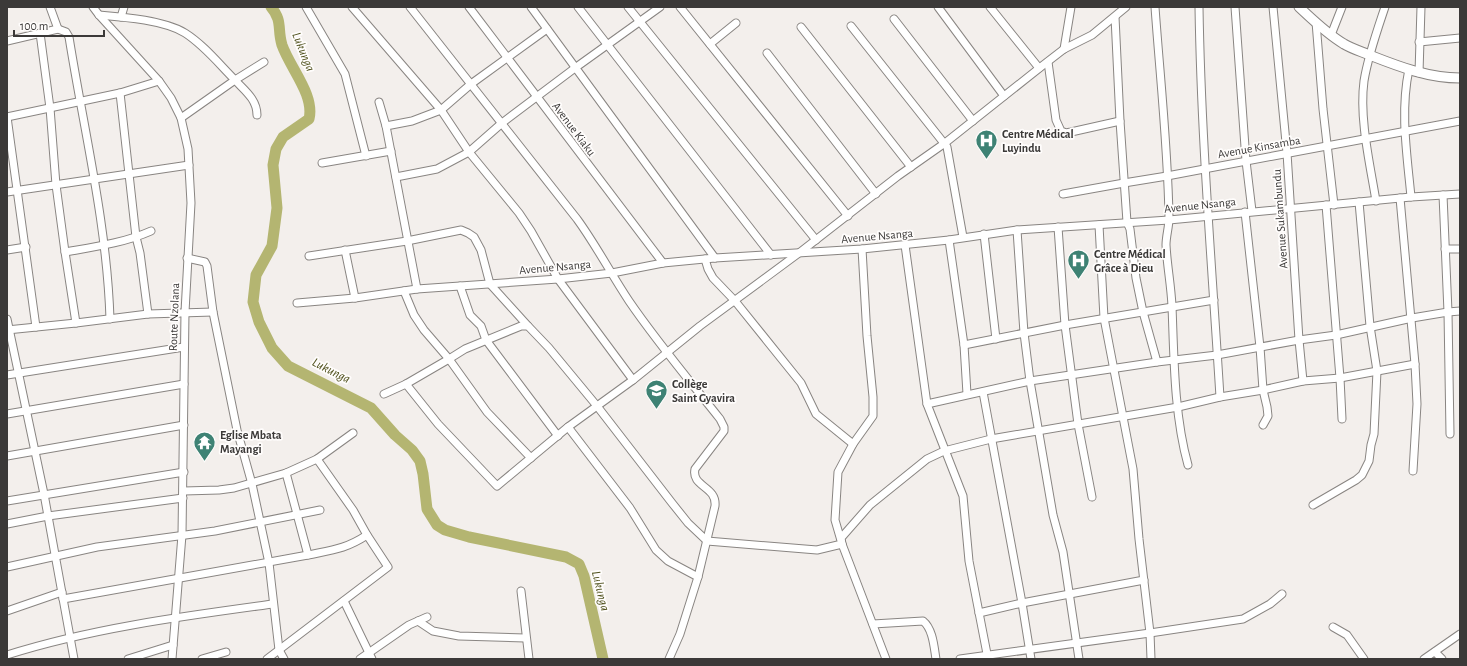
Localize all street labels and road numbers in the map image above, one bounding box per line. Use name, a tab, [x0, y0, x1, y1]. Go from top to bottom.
street label: Avenue Kiaku	[550, 100, 598, 158]
street label: Avenue Kinsamba	[1217, 134, 1302, 160]
street label: Avenue Sukambundu	[1271, 169, 1289, 269]
street label: Avenue Nsanga	[1163, 195, 1237, 215]
street label: Avenue Nsanga	[841, 227, 914, 245]
street label: Avenue Nsanga	[519, 258, 592, 276]
street label: Route Nzolana	[167, 282, 181, 351]

